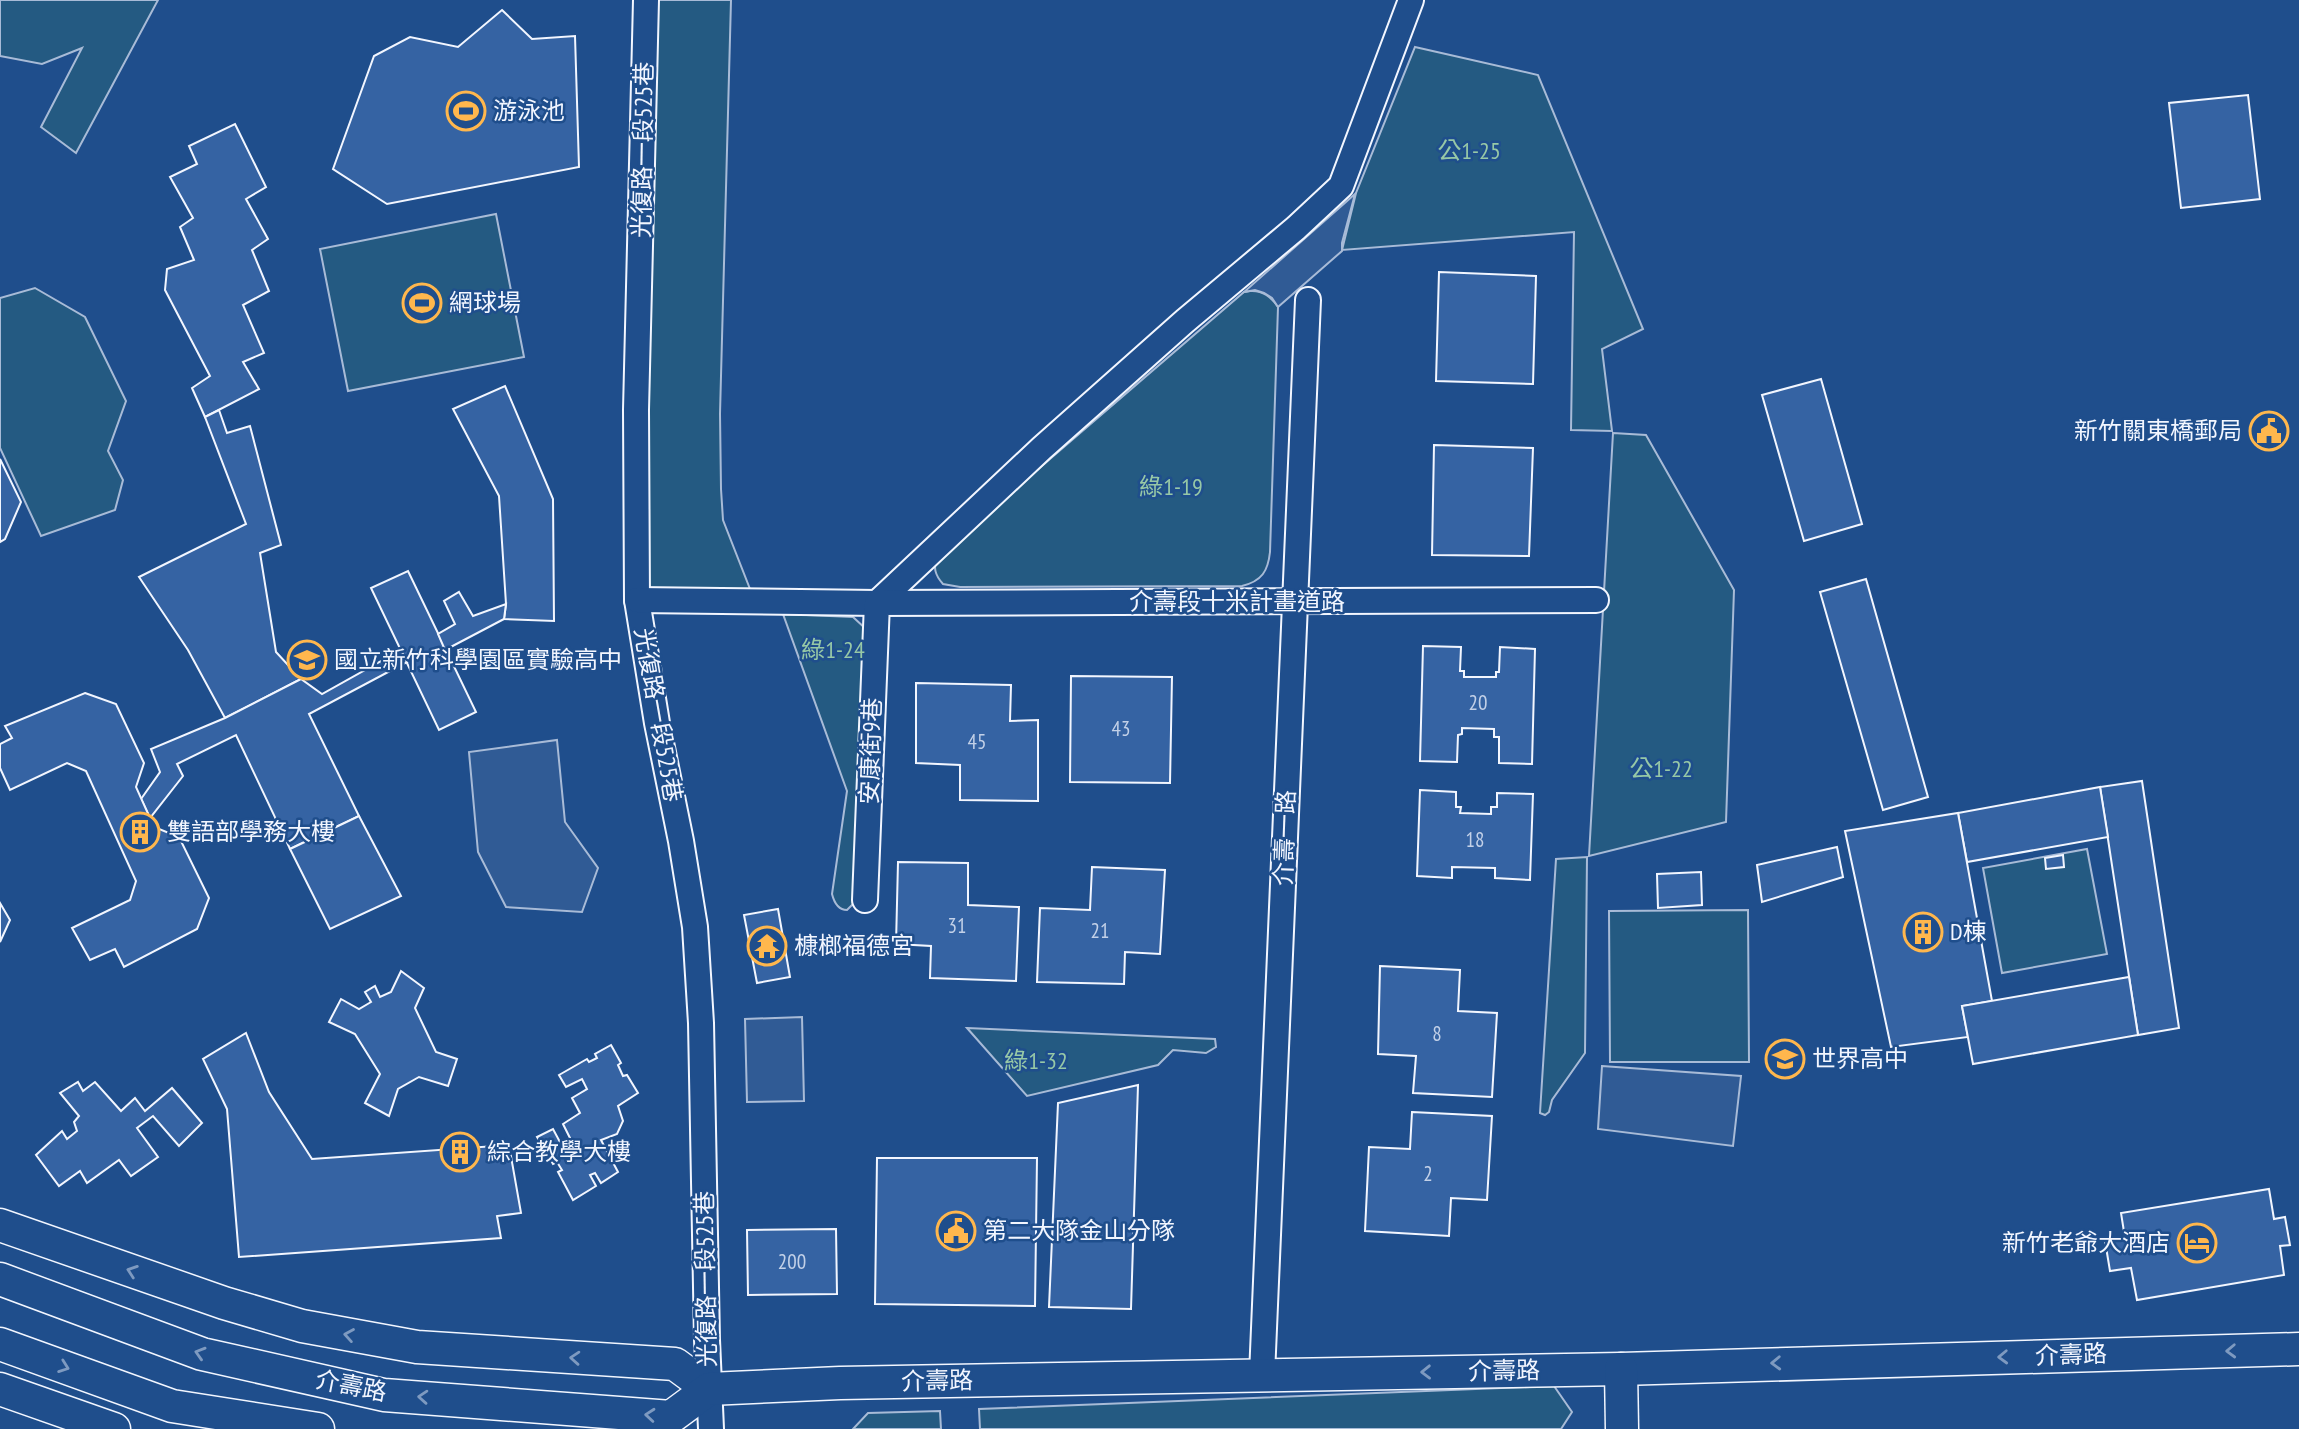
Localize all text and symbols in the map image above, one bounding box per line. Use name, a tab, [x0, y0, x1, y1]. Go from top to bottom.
street label: 光復路一段525巷	[625, 62, 660, 238]
sports icon: 游泳池	[445, 90, 487, 132]
place label: 游泳池	[493, 95, 565, 126]
park label: 公1-25	[1437, 135, 1501, 166]
sports icon: 網球場	[401, 282, 443, 324]
place label: 網球場	[449, 287, 521, 318]
public building icon: 新竹關東橋郵局	[2248, 410, 2290, 452]
place label: 新竹關東橋郵局	[2074, 415, 2242, 446]
park label: 綠1-19	[1139, 471, 1203, 502]
street label: 介壽段十米計畫道路	[1129, 586, 1345, 617]
street label: 光復路一段525巷	[628, 625, 689, 804]
park label: 綠1-24	[801, 634, 865, 665]
school or university icon: 國立新竹科學園區實驗高中	[286, 639, 328, 681]
place label: 國立新竹科學園區實驗高中	[334, 644, 622, 675]
house number: 20	[1469, 689, 1487, 716]
street label: 安康街9巷	[853, 697, 888, 805]
house number: 43	[1112, 715, 1130, 742]
house number: 45	[968, 728, 986, 755]
park label: 公1-22	[1629, 753, 1693, 784]
street label: 介壽一路	[1267, 789, 1302, 886]
building icon: 雙語部學務大樓	[119, 811, 161, 853]
place label: 雙語部學務大樓	[167, 816, 335, 847]
house number: 18	[1466, 826, 1484, 853]
building icon: D棟	[1902, 911, 1944, 953]
house number: 31	[948, 912, 966, 939]
place label: D棟	[1950, 916, 1987, 947]
house number: 21	[1091, 917, 1109, 944]
temple icon: 槺榔福德宮	[746, 925, 788, 967]
place label: 槺榔福德宮	[794, 930, 914, 961]
house number: 8	[1432, 1020, 1442, 1047]
school or university icon: 世界高中	[1764, 1038, 1806, 1080]
place label: 世界高中	[1812, 1043, 1908, 1074]
park label: 綠1-32	[1004, 1045, 1068, 1076]
building icon: 綜合教學大樓	[439, 1131, 481, 1173]
place label: 綜合教學大樓	[487, 1136, 631, 1167]
house number: 2	[1423, 1160, 1433, 1187]
street label: 光復路一段525巷	[688, 1191, 723, 1367]
public building icon: 第二大隊金山分隊	[935, 1210, 977, 1252]
place label: 第二大隊金山分隊	[983, 1215, 1175, 1246]
hotel icon: 新竹老爺大酒店	[2176, 1222, 2218, 1264]
place label: 新竹老爺大酒店	[2002, 1227, 2170, 1258]
house number: 200	[778, 1248, 806, 1275]
one-way arrow	[126, 1265, 138, 1279]
one-way arrow	[343, 1328, 355, 1343]
street label: 介壽路	[2034, 1338, 2108, 1371]
one-way arrow	[2225, 1343, 2236, 1359]
one-way arrow	[195, 1346, 207, 1361]
one-way arrow	[1998, 1350, 2009, 1365]
one-way arrow	[570, 1351, 581, 1366]
street label: 介壽路	[1468, 1354, 1540, 1387]
one-way arrow	[1770, 1356, 1781, 1371]
one-way arrow	[58, 1359, 70, 1373]
street label: 介壽路	[313, 1363, 389, 1408]
street label: 介壽路	[901, 1364, 973, 1397]
one-way arrow	[1420, 1364, 1431, 1380]
one-way arrow	[417, 1390, 428, 1405]
one-way arrow	[644, 1408, 655, 1423]

